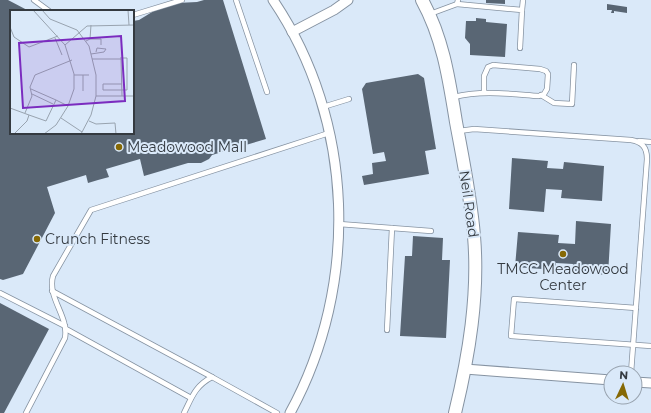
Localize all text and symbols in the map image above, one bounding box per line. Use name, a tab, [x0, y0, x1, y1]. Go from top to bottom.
inset map	[10, 10, 134, 134]
place label: Meadowood Mall	[127, 138, 247, 156]
marker: Meadowood Mall	[114, 142, 124, 152]
street label: Neil Road	[455, 169, 483, 239]
place label: Crunch Fitness	[45, 230, 150, 248]
marker: Crunch Fitness	[32, 234, 42, 244]
marker: TMCC Meadowood Center	[558, 249, 568, 259]
place label: TMCC Meadowood Center	[497, 260, 629, 294]
north arrow	[603, 365, 643, 405]
text: N	[619, 368, 629, 382]

